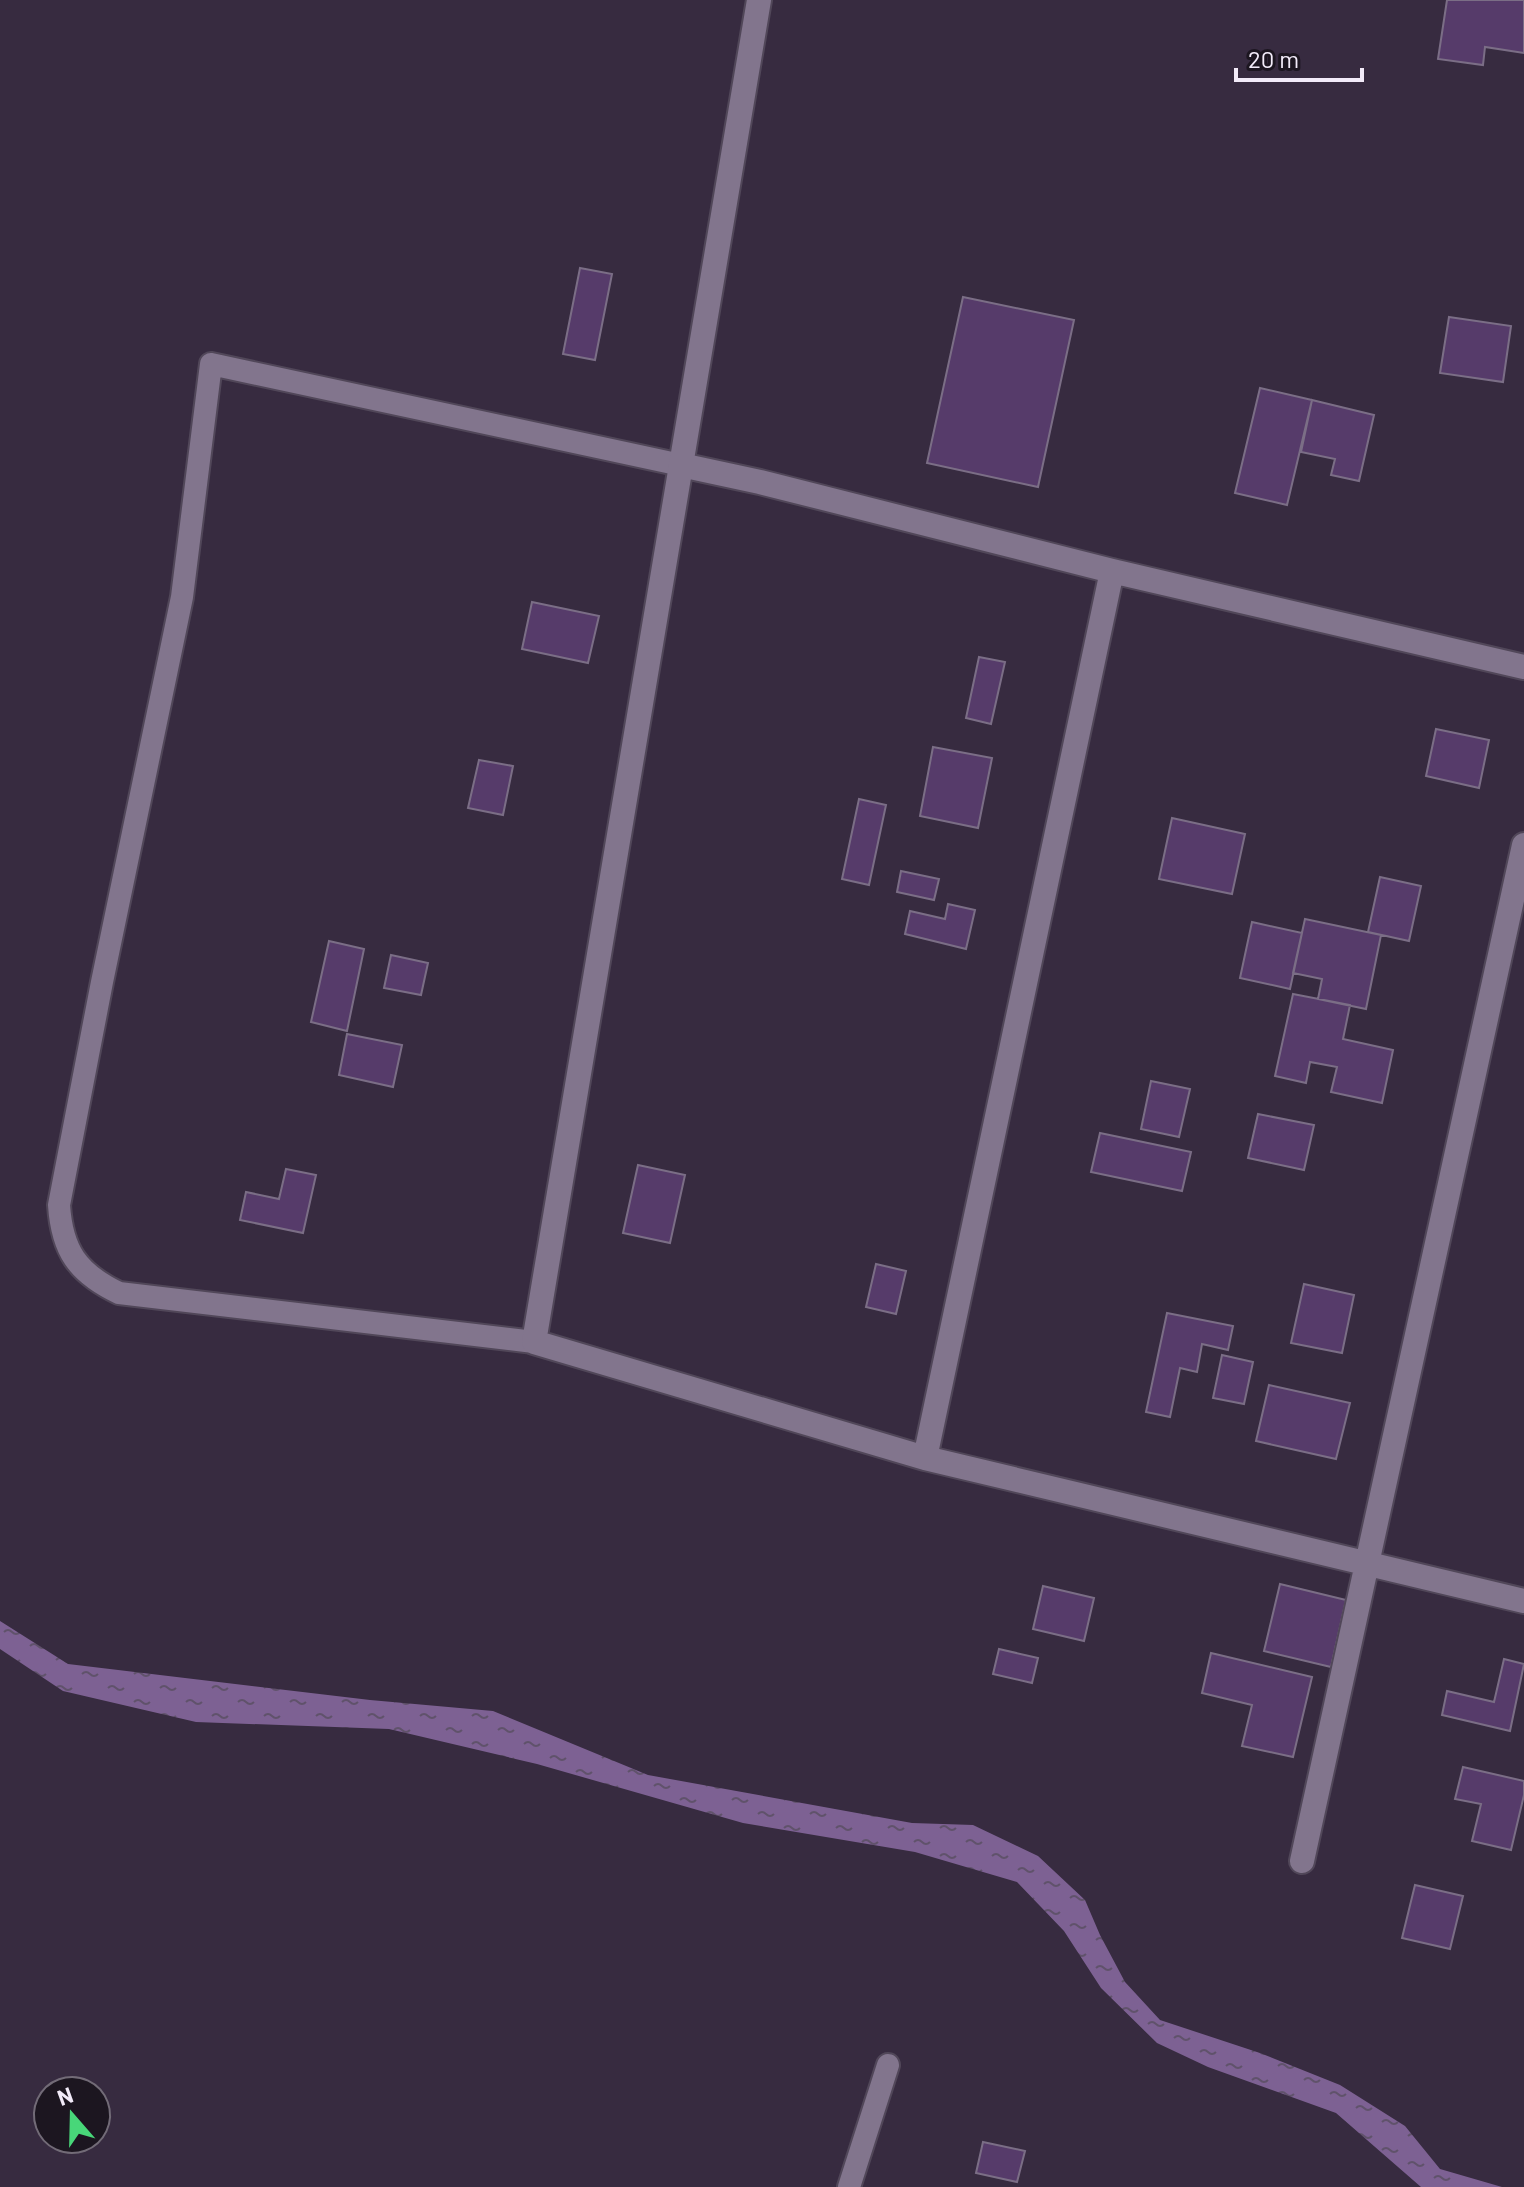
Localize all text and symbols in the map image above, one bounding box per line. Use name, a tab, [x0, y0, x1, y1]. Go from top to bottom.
scale bar	[1236, 32, 1362, 82]
text: 20 m	[1248, 44, 1299, 73]
north arrow	[32, 2075, 112, 2155]
text: N	[53, 2081, 76, 2110]

